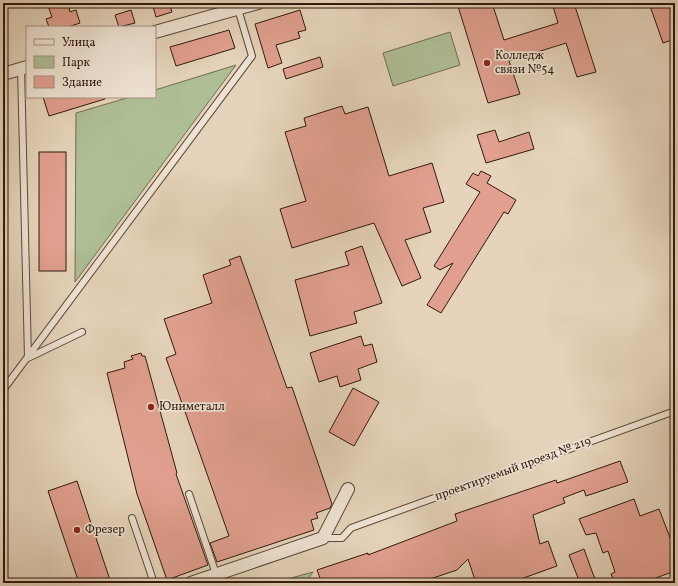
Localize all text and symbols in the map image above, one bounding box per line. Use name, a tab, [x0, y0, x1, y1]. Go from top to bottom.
legend	[26, 26, 156, 98]
text: Улица	[62, 35, 95, 51]
place label: Колледж связи №54	[495, 48, 554, 78]
text: Парк	[62, 55, 90, 71]
marker: Колледж связи №54	[482, 58, 492, 68]
text: Здание	[62, 75, 102, 91]
place label: Юниметалл	[159, 399, 225, 415]
marker: Юниметалл	[146, 402, 156, 412]
street label: проектируемый проезд № 219	[433, 433, 593, 505]
place label: Фрезер	[85, 522, 125, 538]
marker: Фрезер	[72, 525, 82, 535]

